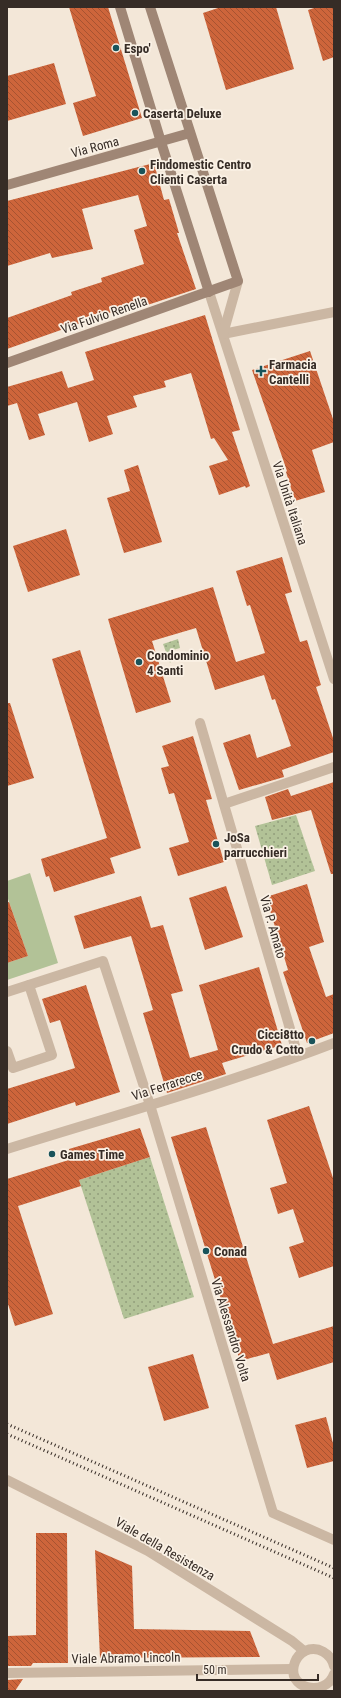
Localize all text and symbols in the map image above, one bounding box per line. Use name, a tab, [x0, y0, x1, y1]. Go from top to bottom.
place label: Espo'	[124, 41, 151, 56]
marker: Espo'	[111, 43, 121, 53]
place label: Caserta Deluxe	[143, 106, 222, 121]
marker: Caserta Deluxe	[130, 108, 140, 118]
street label: Via Roma	[69, 133, 121, 161]
place label: Findomestic Centro Clienti Caserta	[150, 157, 252, 187]
marker: Findomestic Centro Clienti Caserta	[137, 166, 147, 176]
street label: Via Fulvio Renella	[59, 293, 149, 337]
place label: Farmacia Cantelli	[269, 357, 317, 387]
marker: Farmacia Cantelli	[256, 366, 266, 376]
street label: Via Unità Italiana	[269, 459, 311, 547]
place label: Condominio 4 Santi	[147, 648, 210, 678]
marker: Condominio 4 Santi	[134, 657, 144, 667]
place label: JoSa parrucchieri	[224, 830, 287, 860]
marker: JoSa parrucchieri	[211, 839, 221, 849]
street label: Via P. Amato	[257, 894, 289, 960]
place label: Cicci8tto Crudo & Cotto	[231, 1027, 305, 1057]
marker: Cicci8tto Crudo & Cotto	[307, 1036, 317, 1046]
street label: Via Ferrarecce	[130, 1066, 204, 1104]
place label: Games Time	[60, 1147, 124, 1162]
marker: Games Time	[47, 1149, 57, 1159]
place label: Conad	[214, 1244, 247, 1259]
marker: Conad	[201, 1246, 211, 1256]
street label: Via Alessandro Volta	[208, 1277, 254, 1383]
street label: Viale della Resistenza	[113, 1514, 217, 1584]
street label: Viale Abramo Lincoln	[71, 1650, 181, 1666]
scale bar	[197, 1656, 318, 1682]
text: 50 m	[203, 1663, 227, 1677]

